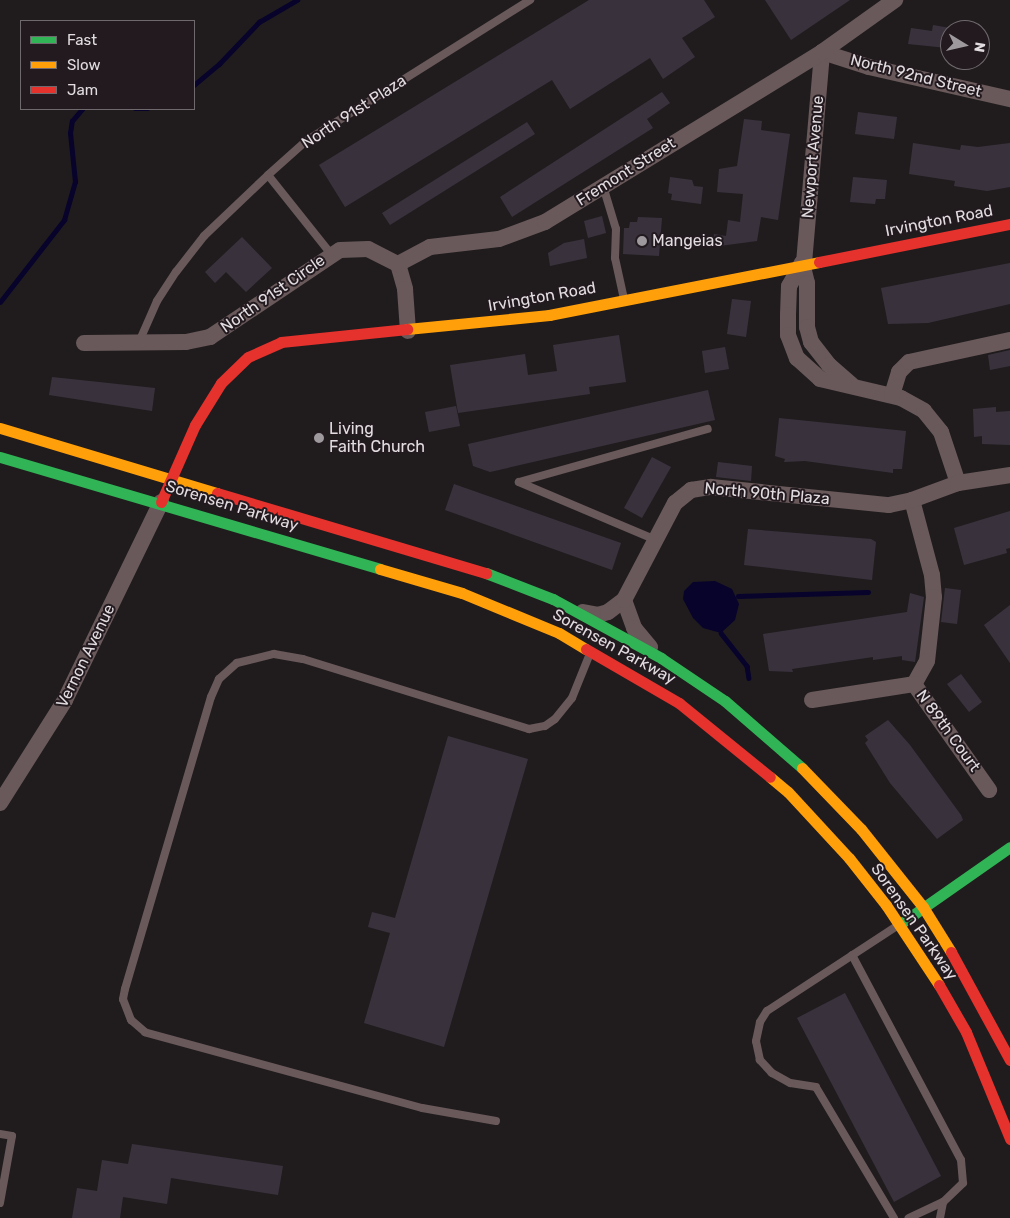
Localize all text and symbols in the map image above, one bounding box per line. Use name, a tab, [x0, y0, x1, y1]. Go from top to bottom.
legend	[20, 20, 195, 110]
north arrow	[940, 20, 990, 70]
text: Fast	[67, 31, 97, 49]
text: N	[970, 41, 989, 54]
street label: North 92nd Street	[848, 50, 984, 102]
text: Slow	[67, 56, 100, 74]
street label: North 91st Plaza	[298, 71, 410, 153]
text: Jam	[67, 81, 98, 99]
street label: Newport Avenue	[798, 95, 828, 219]
street label: Fremont Street	[573, 134, 679, 210]
street label: Irvington Road	[883, 201, 995, 241]
place label: Mangeias	[652, 231, 723, 251]
marker: Mangeias	[636, 235, 648, 247]
street label: North 91st Circle	[217, 251, 329, 337]
street label: Irvington Road	[486, 278, 598, 316]
place label: Living Faith Church	[329, 419, 425, 457]
marker: Living Faith Church	[313, 432, 325, 444]
street label: Sorensen Parkway	[163, 477, 301, 535]
street label: North 90th Plaza	[703, 479, 831, 509]
street label: Vernon Avenue	[53, 601, 119, 711]
street label: Sorensen Parkway	[549, 605, 679, 689]
street label: N 89th Court	[912, 686, 984, 776]
street label: Sorensen Parkway	[867, 860, 961, 984]

